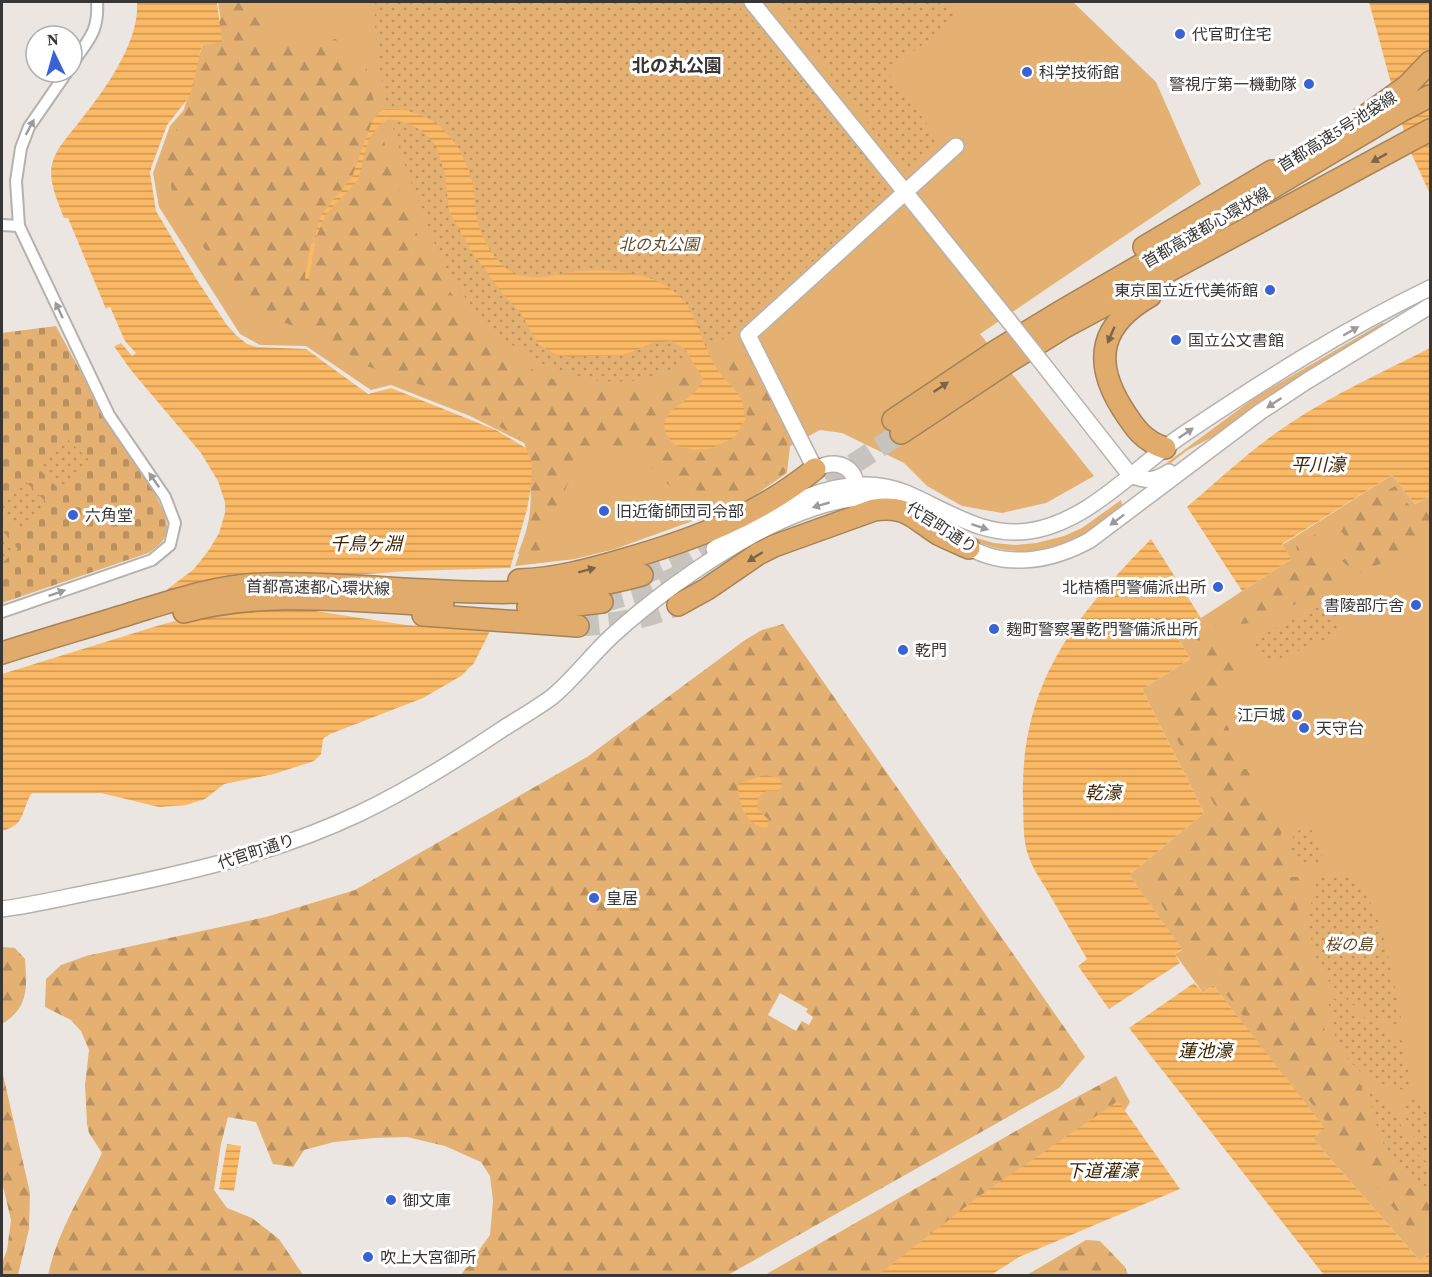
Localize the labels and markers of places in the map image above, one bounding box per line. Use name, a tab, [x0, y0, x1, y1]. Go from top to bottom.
place label: 代官町住宅	[1192, 23, 1272, 45]
marker: 代官町住宅	[1173, 27, 1187, 41]
place label: 科学技術館	[1039, 61, 1119, 83]
marker: 科学技術館	[1020, 65, 1034, 79]
place label: 警視庁第一機動隊	[1169, 73, 1297, 95]
marker: 警視庁第一機動隊	[1302, 77, 1316, 91]
place label: 東京国立近代美術館	[1114, 279, 1258, 301]
marker: 東京国立近代美術館	[1263, 283, 1277, 297]
place label: 国立公文書館	[1188, 329, 1284, 351]
marker: 国立公文書館	[1169, 333, 1183, 347]
place label: 旧近衛師団司令部	[616, 500, 744, 522]
place label: 六角堂	[85, 504, 133, 526]
marker: 旧近衛師団司令部	[597, 504, 611, 518]
marker: 六角堂	[66, 508, 80, 522]
place label: 北桔橋門警備派出所	[1062, 576, 1206, 598]
marker: 北桔橋門警備派出所	[1211, 580, 1225, 594]
place label: 書陵部庁舎	[1324, 594, 1404, 616]
marker: 書陵部庁舎	[1409, 598, 1423, 612]
place label: 麹町警察署乾門警備派出所	[1006, 618, 1198, 640]
marker: 麹町警察署乾門警備派出所	[987, 622, 1001, 636]
place label: 乾門	[915, 639, 947, 661]
marker: 乾門	[896, 643, 910, 657]
place label: 江戸城	[1237, 704, 1285, 726]
marker: 江戸城	[1290, 708, 1304, 722]
place label: 天守台	[1316, 717, 1364, 739]
marker: 天守台	[1297, 721, 1311, 735]
place label: 皇居	[606, 887, 638, 909]
marker: 皇居	[587, 891, 601, 905]
place label: 御文庫	[403, 1189, 451, 1211]
marker: 御文庫	[384, 1193, 398, 1207]
place label: 吹上大宮御所	[380, 1246, 476, 1268]
marker: 吹上大宮御所	[361, 1250, 375, 1264]

